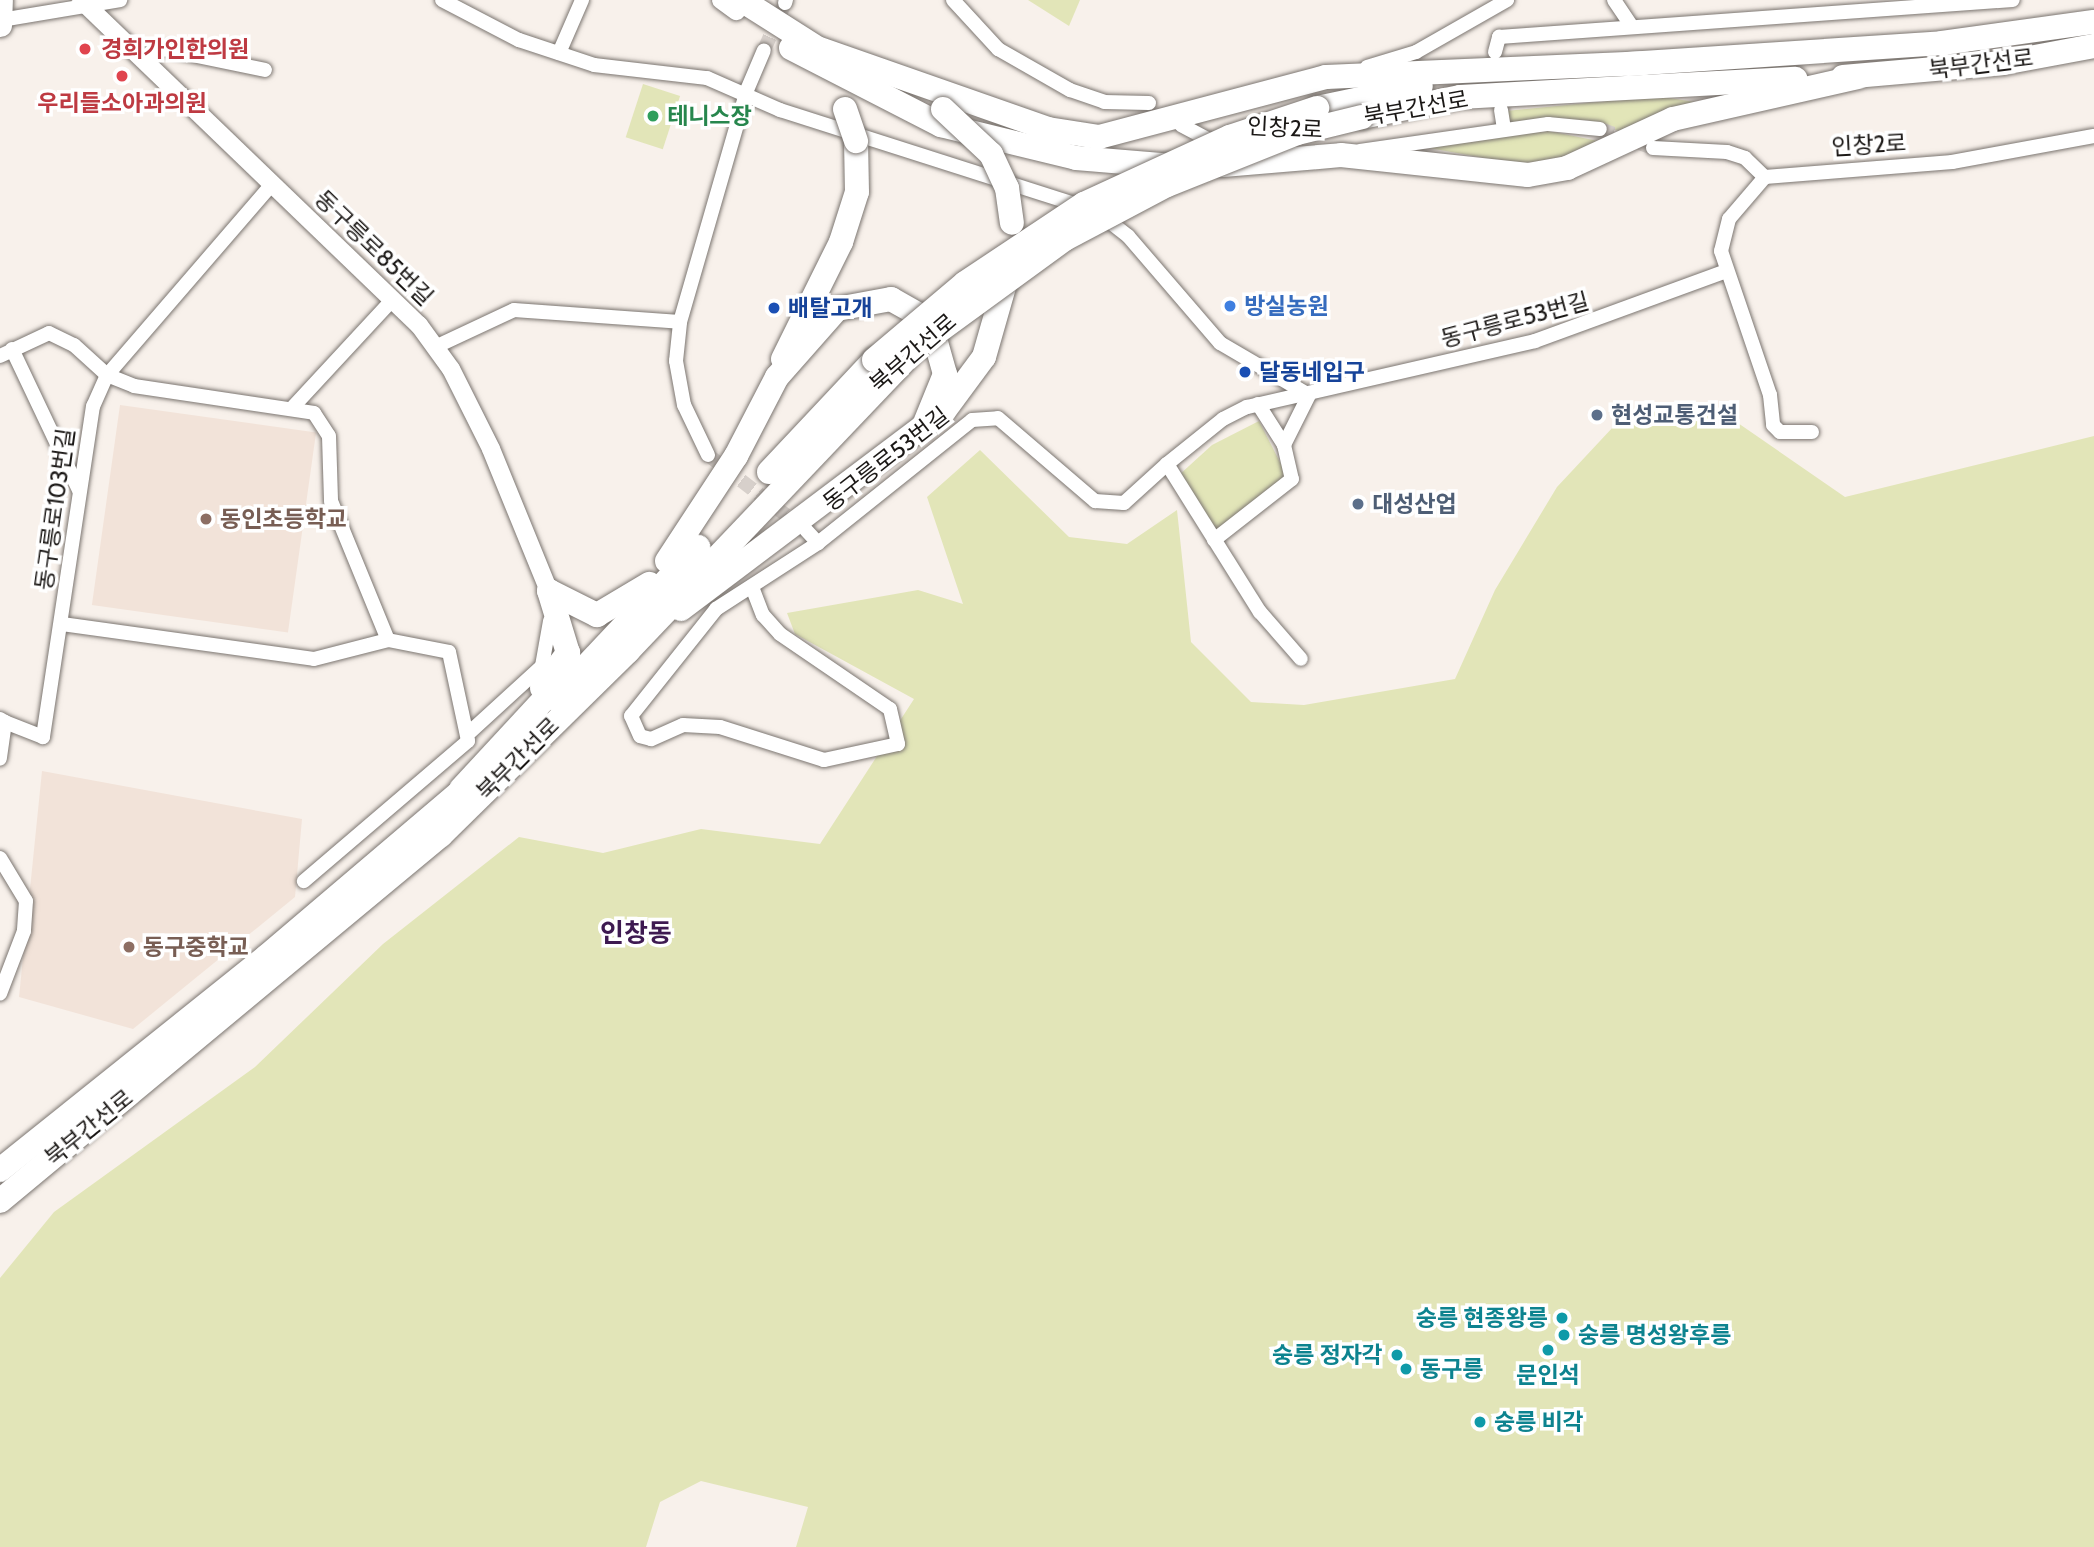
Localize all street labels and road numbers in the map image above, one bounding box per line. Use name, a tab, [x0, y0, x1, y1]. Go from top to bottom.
street label: 북부간선로	[1927, 44, 2035, 84]
street label: 북부간선로	[1362, 85, 1470, 131]
street label: 인창2로	[1247, 112, 1323, 144]
street label: 인창2로	[1831, 129, 1907, 161]
street label: 동구릉로85번길	[309, 185, 439, 311]
street label: 동구릉로53번길	[1438, 287, 1592, 353]
street label: 북부간선로	[864, 308, 962, 398]
street label: 동구릉로53번길	[818, 401, 954, 517]
street label: 동구릉로103번길	[30, 426, 80, 592]
street label: 북부간선로	[471, 712, 565, 806]
street label: 북부간선로	[39, 1084, 139, 1172]

